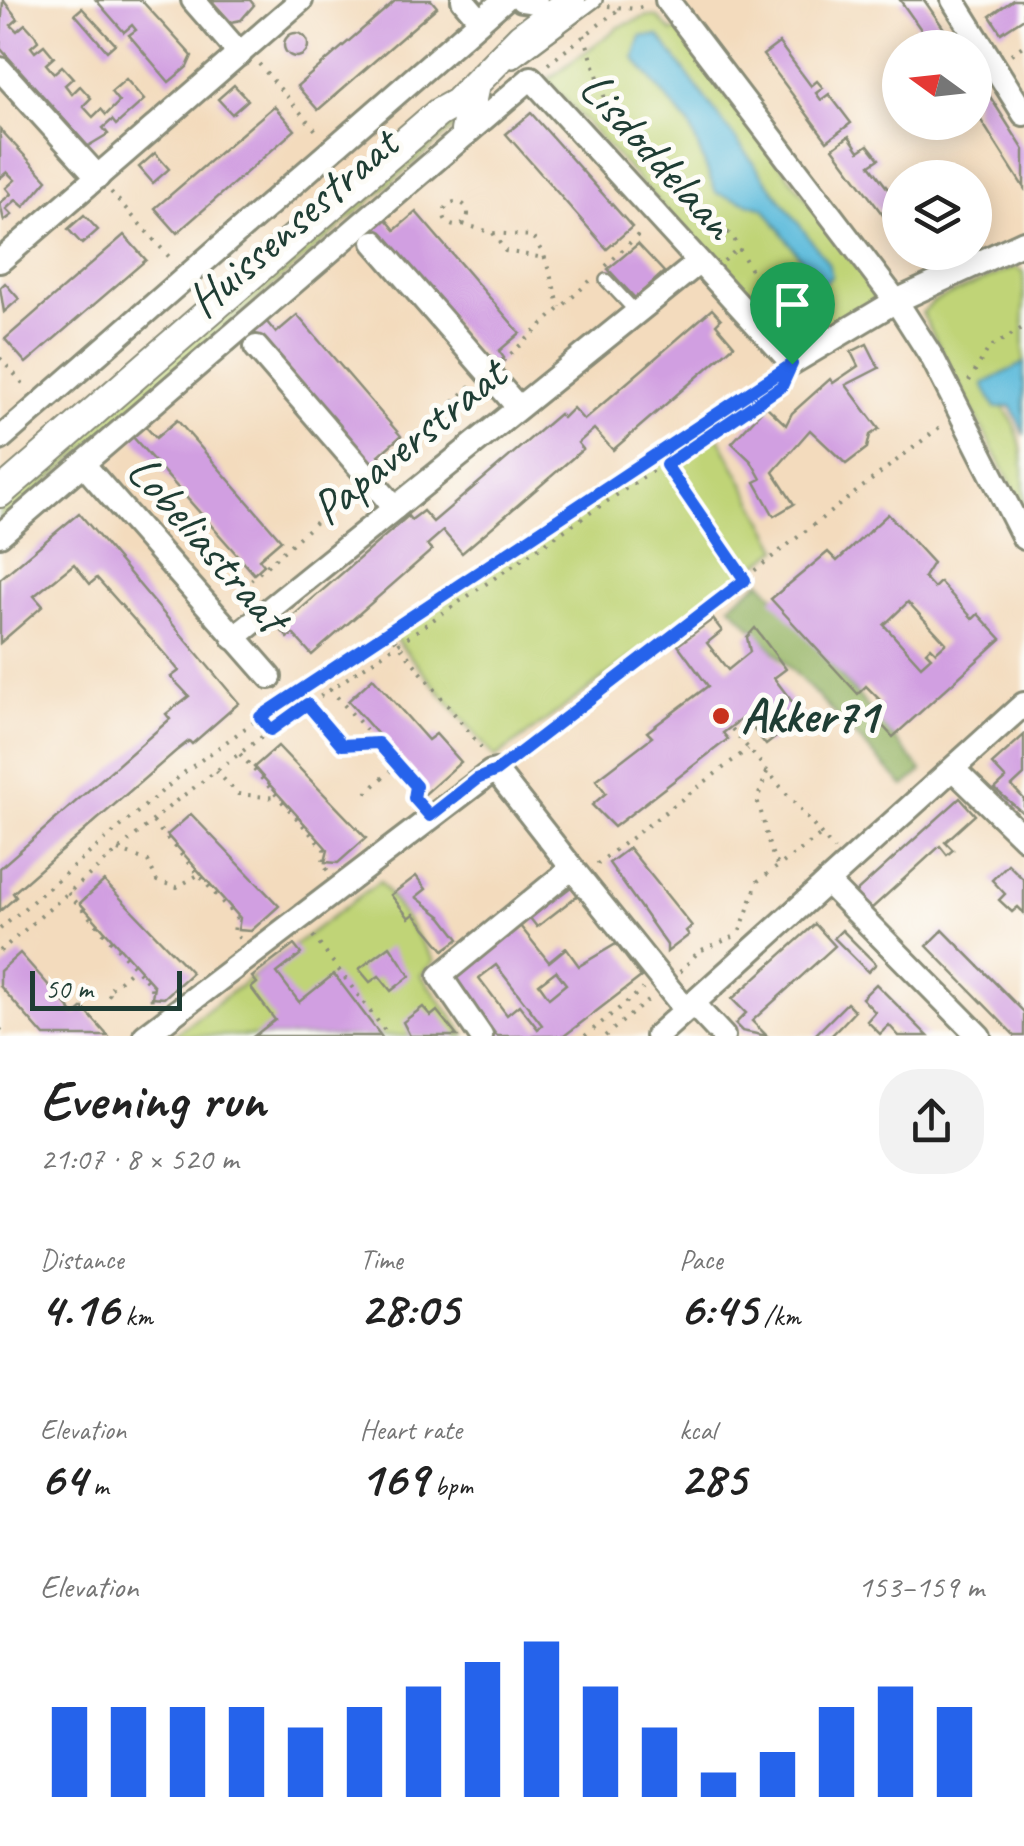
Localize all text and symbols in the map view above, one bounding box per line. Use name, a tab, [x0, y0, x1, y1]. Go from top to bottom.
north arrow	[882, 30, 992, 140]
map controls	[882, 30, 992, 270]
street label: Lisdoddelaan	[567, 59, 751, 253]
street label: Huissensestraat	[174, 111, 413, 330]
button: layers	[882, 160, 992, 270]
pin	[750, 262, 835, 365]
icon: arrive	[765, 277, 820, 332]
street label: Papaverstraat	[299, 342, 521, 538]
street label: Lobeliastraat	[114, 442, 306, 649]
place label: Akker71	[741, 686, 883, 746]
marker: Akker71	[710, 705, 732, 727]
scale bar	[30, 966, 182, 1010]
text: 50 m	[45, 971, 93, 1006]
text: Evening run	[40, 1065, 265, 1135]
button: share	[879, 1069, 984, 1174]
text: 21:07 · 8 × 520 m	[40, 1138, 238, 1179]
text: Distance	[40, 1242, 124, 1277]
text: Time	[360, 1242, 403, 1277]
text: Pace	[679, 1242, 722, 1277]
text: 4.16	[40, 1277, 118, 1340]
text: 28:05	[360, 1277, 459, 1340]
text: 6:45	[679, 1277, 757, 1340]
text: km	[118, 1298, 153, 1333]
text: /km	[757, 1298, 800, 1333]
text: Elevation	[40, 1412, 126, 1447]
text: Heart rate	[360, 1412, 462, 1447]
text: kcal	[679, 1412, 716, 1447]
text: 64	[40, 1447, 86, 1510]
text: 169	[360, 1447, 428, 1510]
text: 285	[679, 1447, 746, 1510]
text: m	[86, 1468, 109, 1503]
text: bpm	[428, 1468, 473, 1503]
text: Elevation	[40, 1566, 138, 1607]
text: 153–159 m	[858, 1566, 984, 1607]

